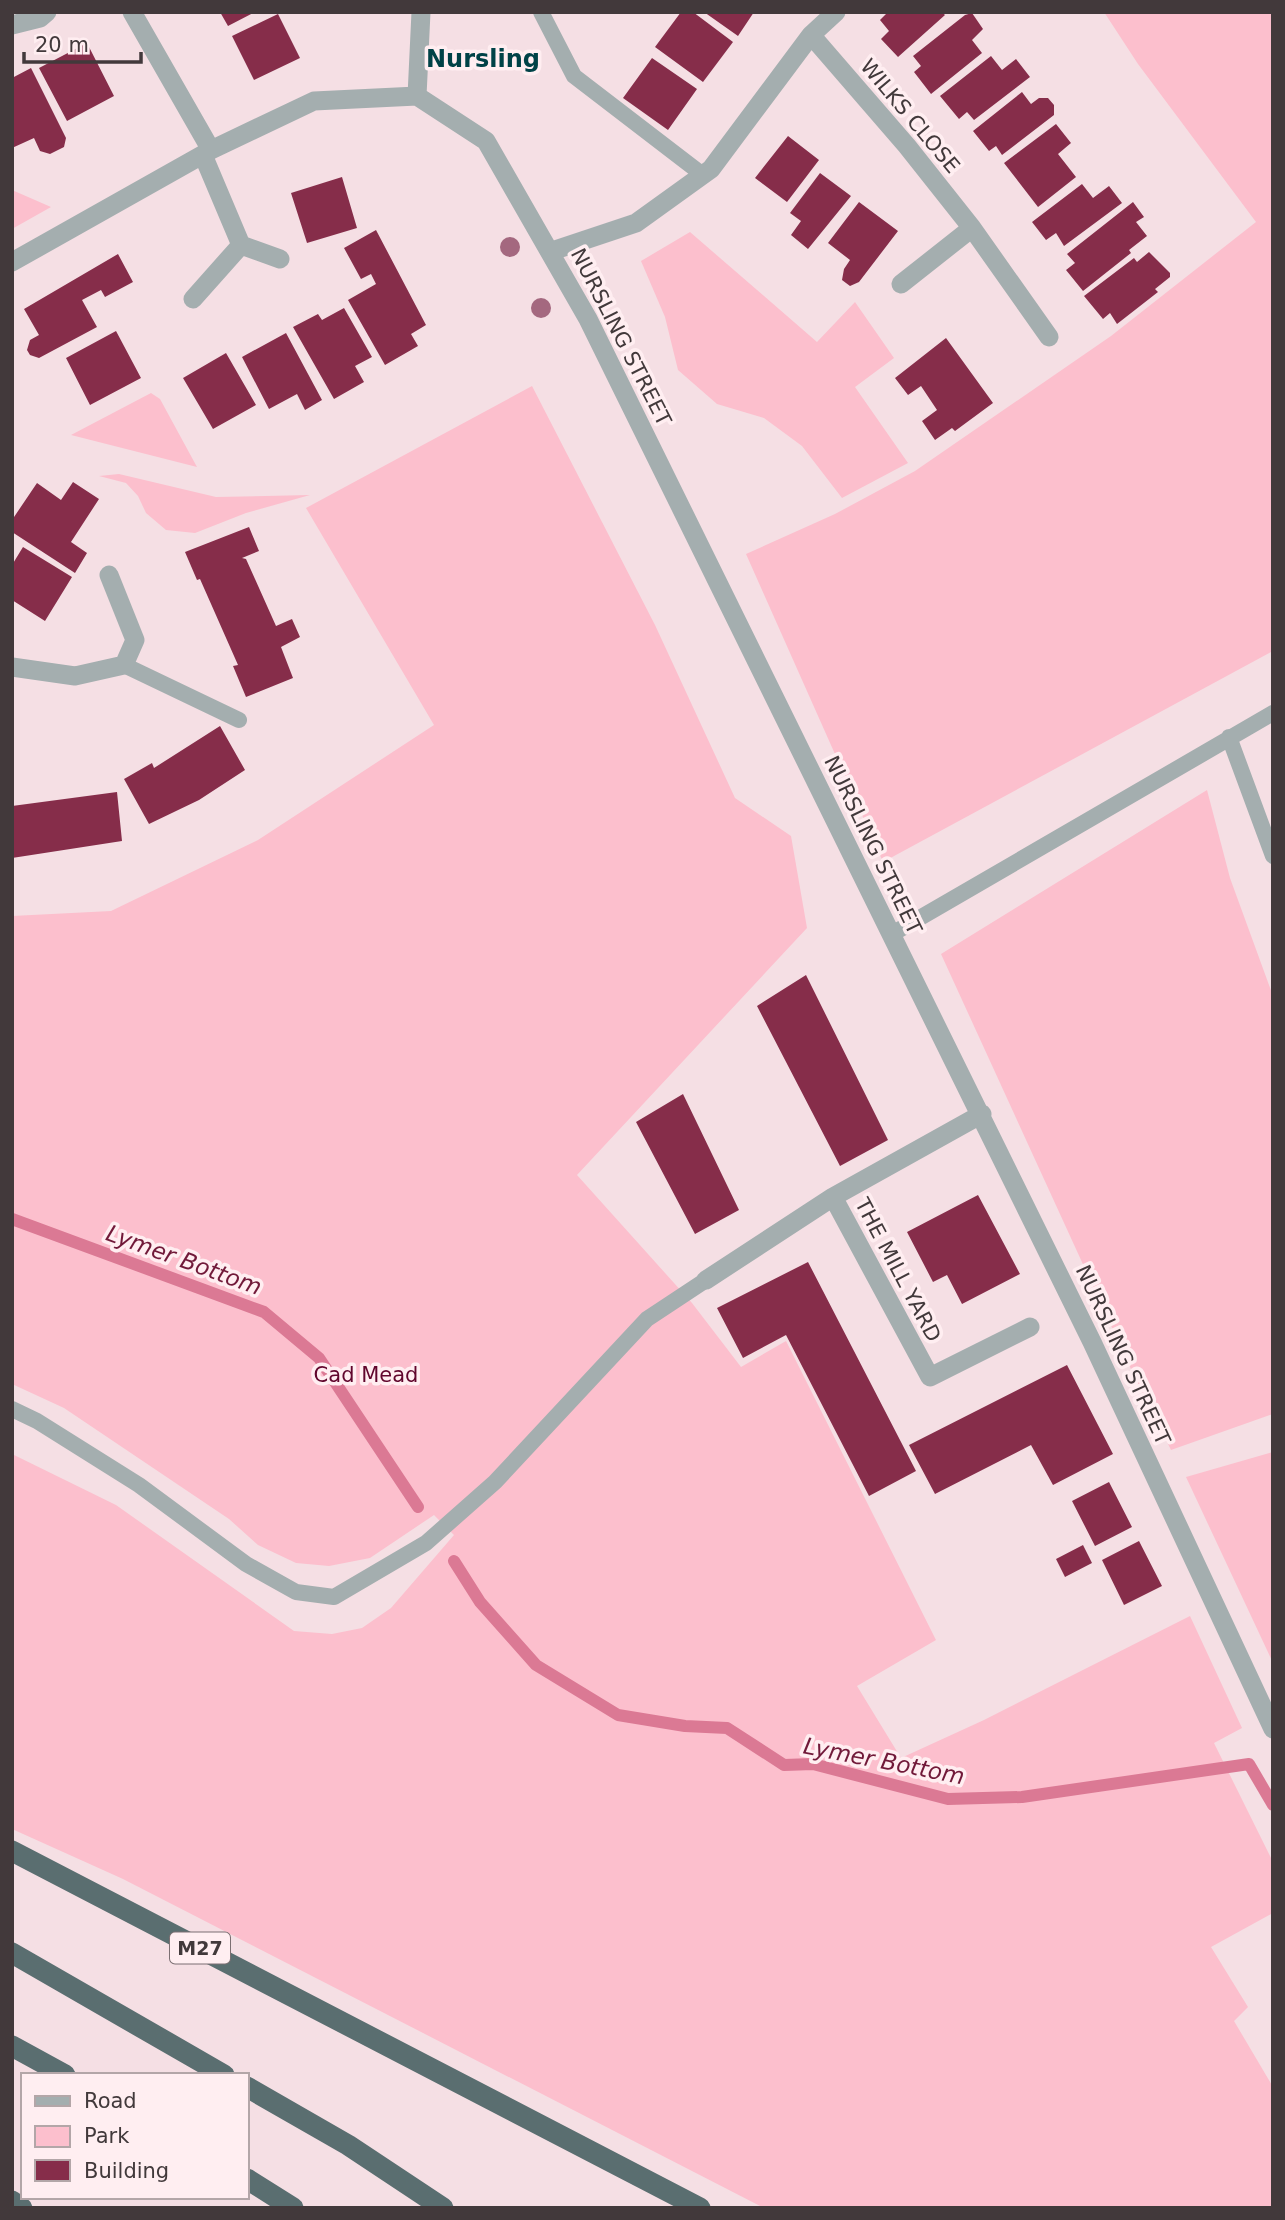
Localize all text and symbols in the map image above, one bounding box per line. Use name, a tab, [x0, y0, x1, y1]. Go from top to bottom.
scale bar	[24, 21, 142, 65]
text: 20 m	[35, 33, 89, 57]
district label: Nursling	[426, 45, 540, 73]
street label: WILKS CLOSE	[855, 54, 965, 178]
street label: NURSLING STREET	[566, 244, 676, 430]
street label: NURSLING STREET	[819, 752, 927, 938]
street label: THE MILL YARD	[850, 1193, 946, 1346]
water label: Lymer Bottom	[103, 1220, 265, 1300]
street label: NURSLING STREET	[1071, 1261, 1175, 1449]
park label: Cad Mead	[314, 1363, 418, 1387]
water label: Lymer Bottom	[801, 1733, 967, 1789]
road number: M27	[170, 1932, 230, 1964]
legend	[21, 2073, 248, 2199]
text: Road	[84, 2089, 137, 2113]
text: Park	[84, 2124, 130, 2148]
text: Building	[84, 2159, 169, 2183]

